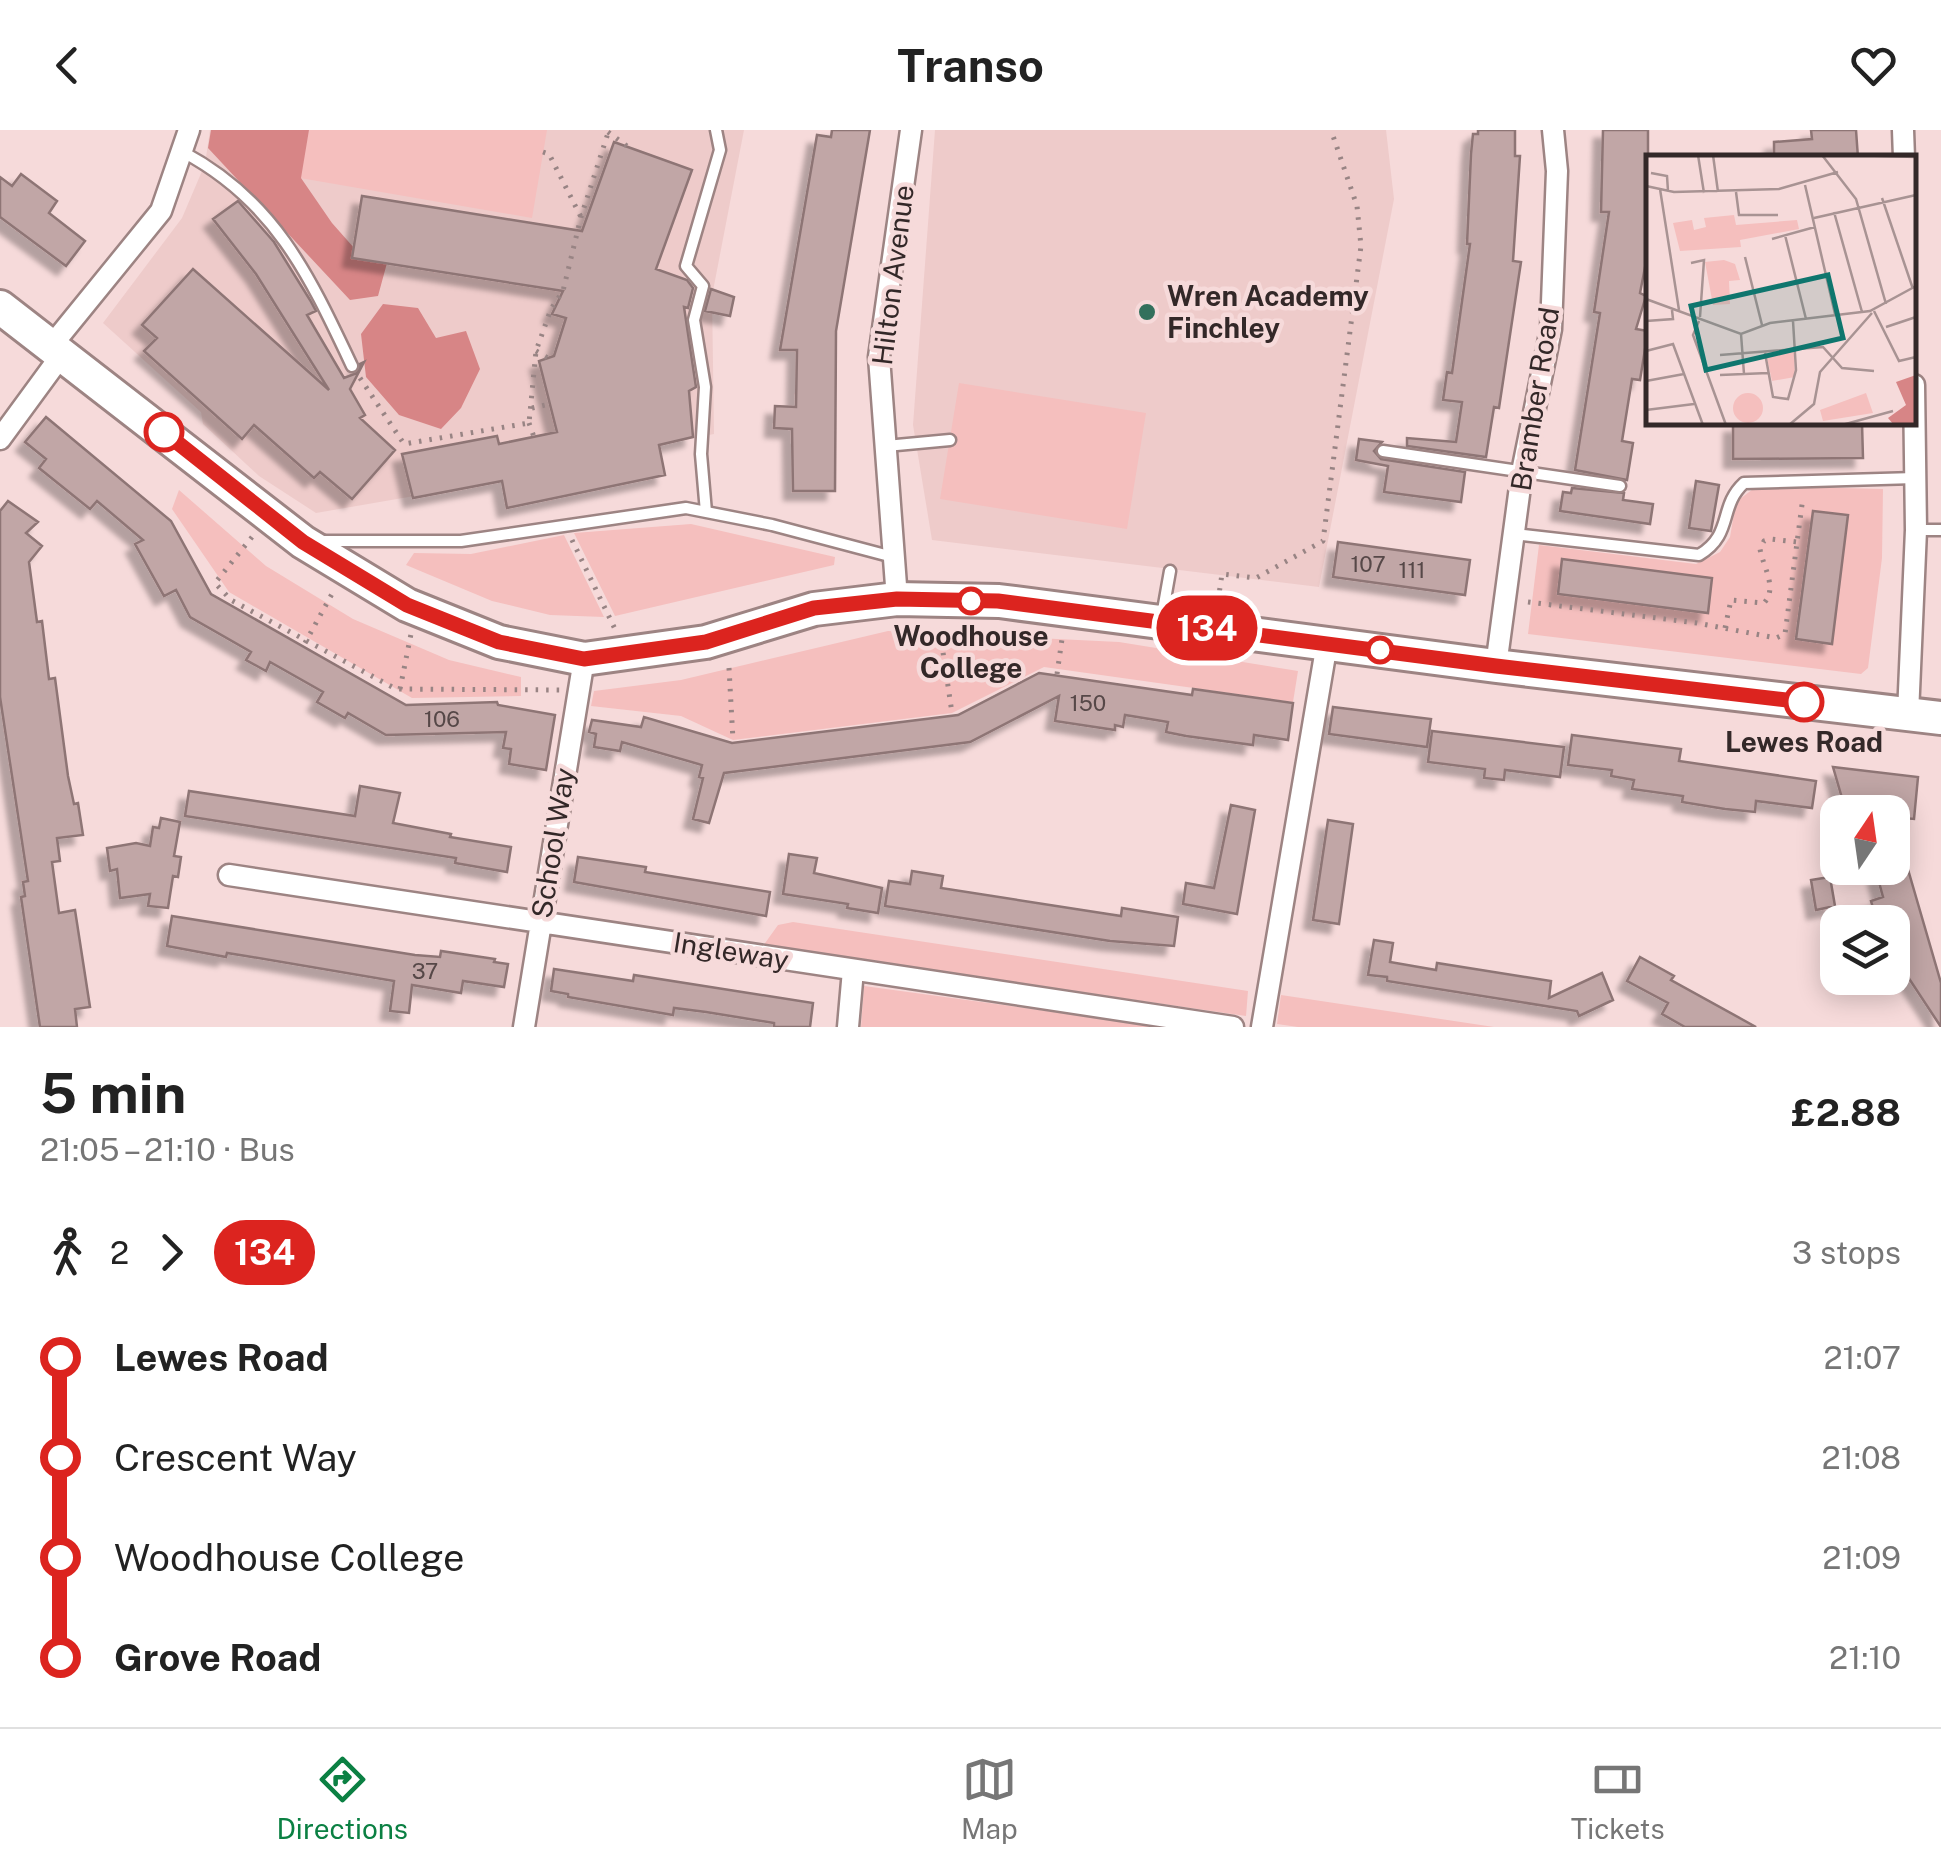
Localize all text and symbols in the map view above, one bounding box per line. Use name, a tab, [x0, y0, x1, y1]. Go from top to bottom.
icon: back	[40, 38, 95, 93]
icon: heart	[1846, 38, 1901, 93]
text: Transo	[897, 39, 1044, 92]
inset map	[1646, 155, 1916, 425]
street label: Hilton Avenue	[865, 183, 920, 367]
place label: Wren Academy Finchley	[1167, 279, 1369, 344]
marker: Wren Academy Finchley	[1136, 301, 1158, 323]
street label: Bramber Road	[1504, 305, 1565, 493]
unlabelled marker	[145, 413, 183, 451]
house number: 107	[1350, 551, 1386, 577]
house number: 111	[1399, 557, 1425, 583]
marker: Woodhouse College	[958, 588, 984, 614]
line badge: 134	[1150, 596, 1264, 660]
text: 134	[1176, 608, 1238, 649]
place label: Woodhouse College	[893, 619, 1049, 684]
unlabelled marker	[1367, 637, 1393, 663]
marker: Lewes Road	[1785, 683, 1823, 721]
house number: 150	[1070, 690, 1106, 716]
house number: 106	[424, 706, 460, 732]
place label: Lewes Road	[1725, 725, 1883, 758]
street label: School Way	[524, 765, 581, 920]
north arrow	[1820, 795, 1910, 885]
map controls	[1820, 795, 1910, 995]
button: layers	[1820, 905, 1910, 995]
street label: Ingleway	[671, 925, 791, 976]
house number: 37	[412, 958, 438, 984]
text: 5 min	[40, 1061, 186, 1125]
text: £2.88	[1791, 1090, 1901, 1135]
text: 21:05 – 21:10 · Bus	[40, 1131, 295, 1168]
icon: walk	[40, 1225, 95, 1280]
icon: forward	[144, 1225, 199, 1280]
text: 134	[234, 1232, 295, 1273]
text: 2	[110, 1234, 129, 1271]
text: 3 stops	[1792, 1234, 1901, 1271]
text: Lewes Road	[114, 1335, 329, 1380]
text: 21:07	[1823, 1339, 1901, 1376]
text: Crescent Way	[114, 1435, 357, 1480]
text: 21:08	[1822, 1439, 1901, 1476]
text: Woodhouse College	[114, 1535, 465, 1580]
text: 21:09	[1822, 1539, 1901, 1576]
text: Grove Road	[114, 1635, 321, 1680]
text: 21:10	[1829, 1639, 1901, 1676]
tab: Directions	[276, 1752, 408, 1845]
tab: Map	[961, 1752, 1018, 1845]
tab: Tickets	[1571, 1752, 1665, 1845]

